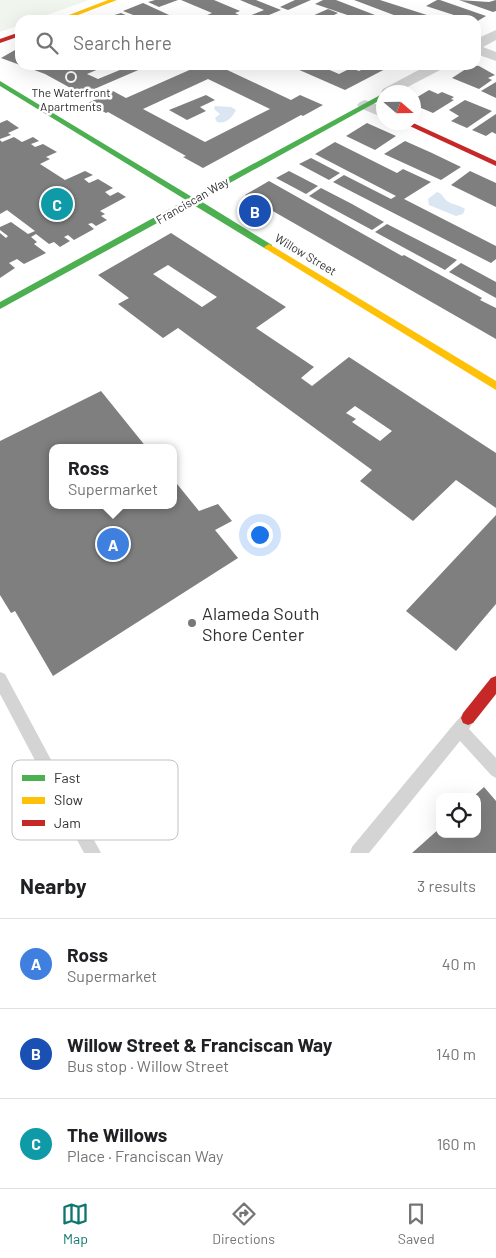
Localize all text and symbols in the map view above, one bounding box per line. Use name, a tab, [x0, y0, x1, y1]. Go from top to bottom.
search box	[15, 15, 481, 70]
icon: search	[33, 29, 61, 57]
text: Search here	[73, 31, 172, 54]
marker: The Waterfront Apartments	[65, 71, 77, 83]
place label: The Waterfront Apartments	[31, 85, 111, 113]
north arrow	[376, 85, 421, 130]
street label: Franciscan Way	[153, 173, 231, 226]
pin: C	[41, 185, 73, 223]
pin: B	[239, 192, 271, 230]
street label: Willow Street	[273, 230, 339, 278]
popup	[49, 444, 177, 509]
text: Ross	[68, 456, 109, 479]
text: Supermarket	[68, 479, 158, 498]
your location	[247, 522, 273, 548]
pin: A	[97, 525, 129, 563]
place label: Alameda South Shore Center	[202, 602, 319, 645]
marker: Alameda South Shore Center	[186, 617, 198, 629]
legend	[12, 760, 178, 840]
text: Fast	[54, 769, 80, 786]
text: Slow	[54, 791, 83, 808]
map controls	[436, 793, 481, 838]
button: locate	[436, 793, 481, 838]
text: Jam	[54, 814, 81, 831]
text: Nearby	[20, 873, 86, 898]
text: 3 results	[417, 876, 476, 895]
text: Ross	[67, 943, 108, 966]
text: A	[31, 954, 41, 973]
text: 40 m	[442, 954, 476, 973]
text: Supermarket	[67, 966, 157, 985]
text: Willow Street & Franciscan Way	[67, 1033, 332, 1056]
text: B	[31, 1044, 41, 1063]
text: 140 m	[436, 1044, 476, 1063]
text: Bus stop · Willow Street	[67, 1056, 229, 1075]
text: The Willows	[67, 1123, 167, 1146]
text: C	[31, 1134, 41, 1153]
text: 160 m	[437, 1134, 476, 1153]
text: Place · Franciscan Way	[67, 1146, 223, 1165]
tab: Map	[61, 1200, 89, 1247]
tab: Directions	[212, 1200, 275, 1247]
tab: Saved	[398, 1200, 435, 1247]

